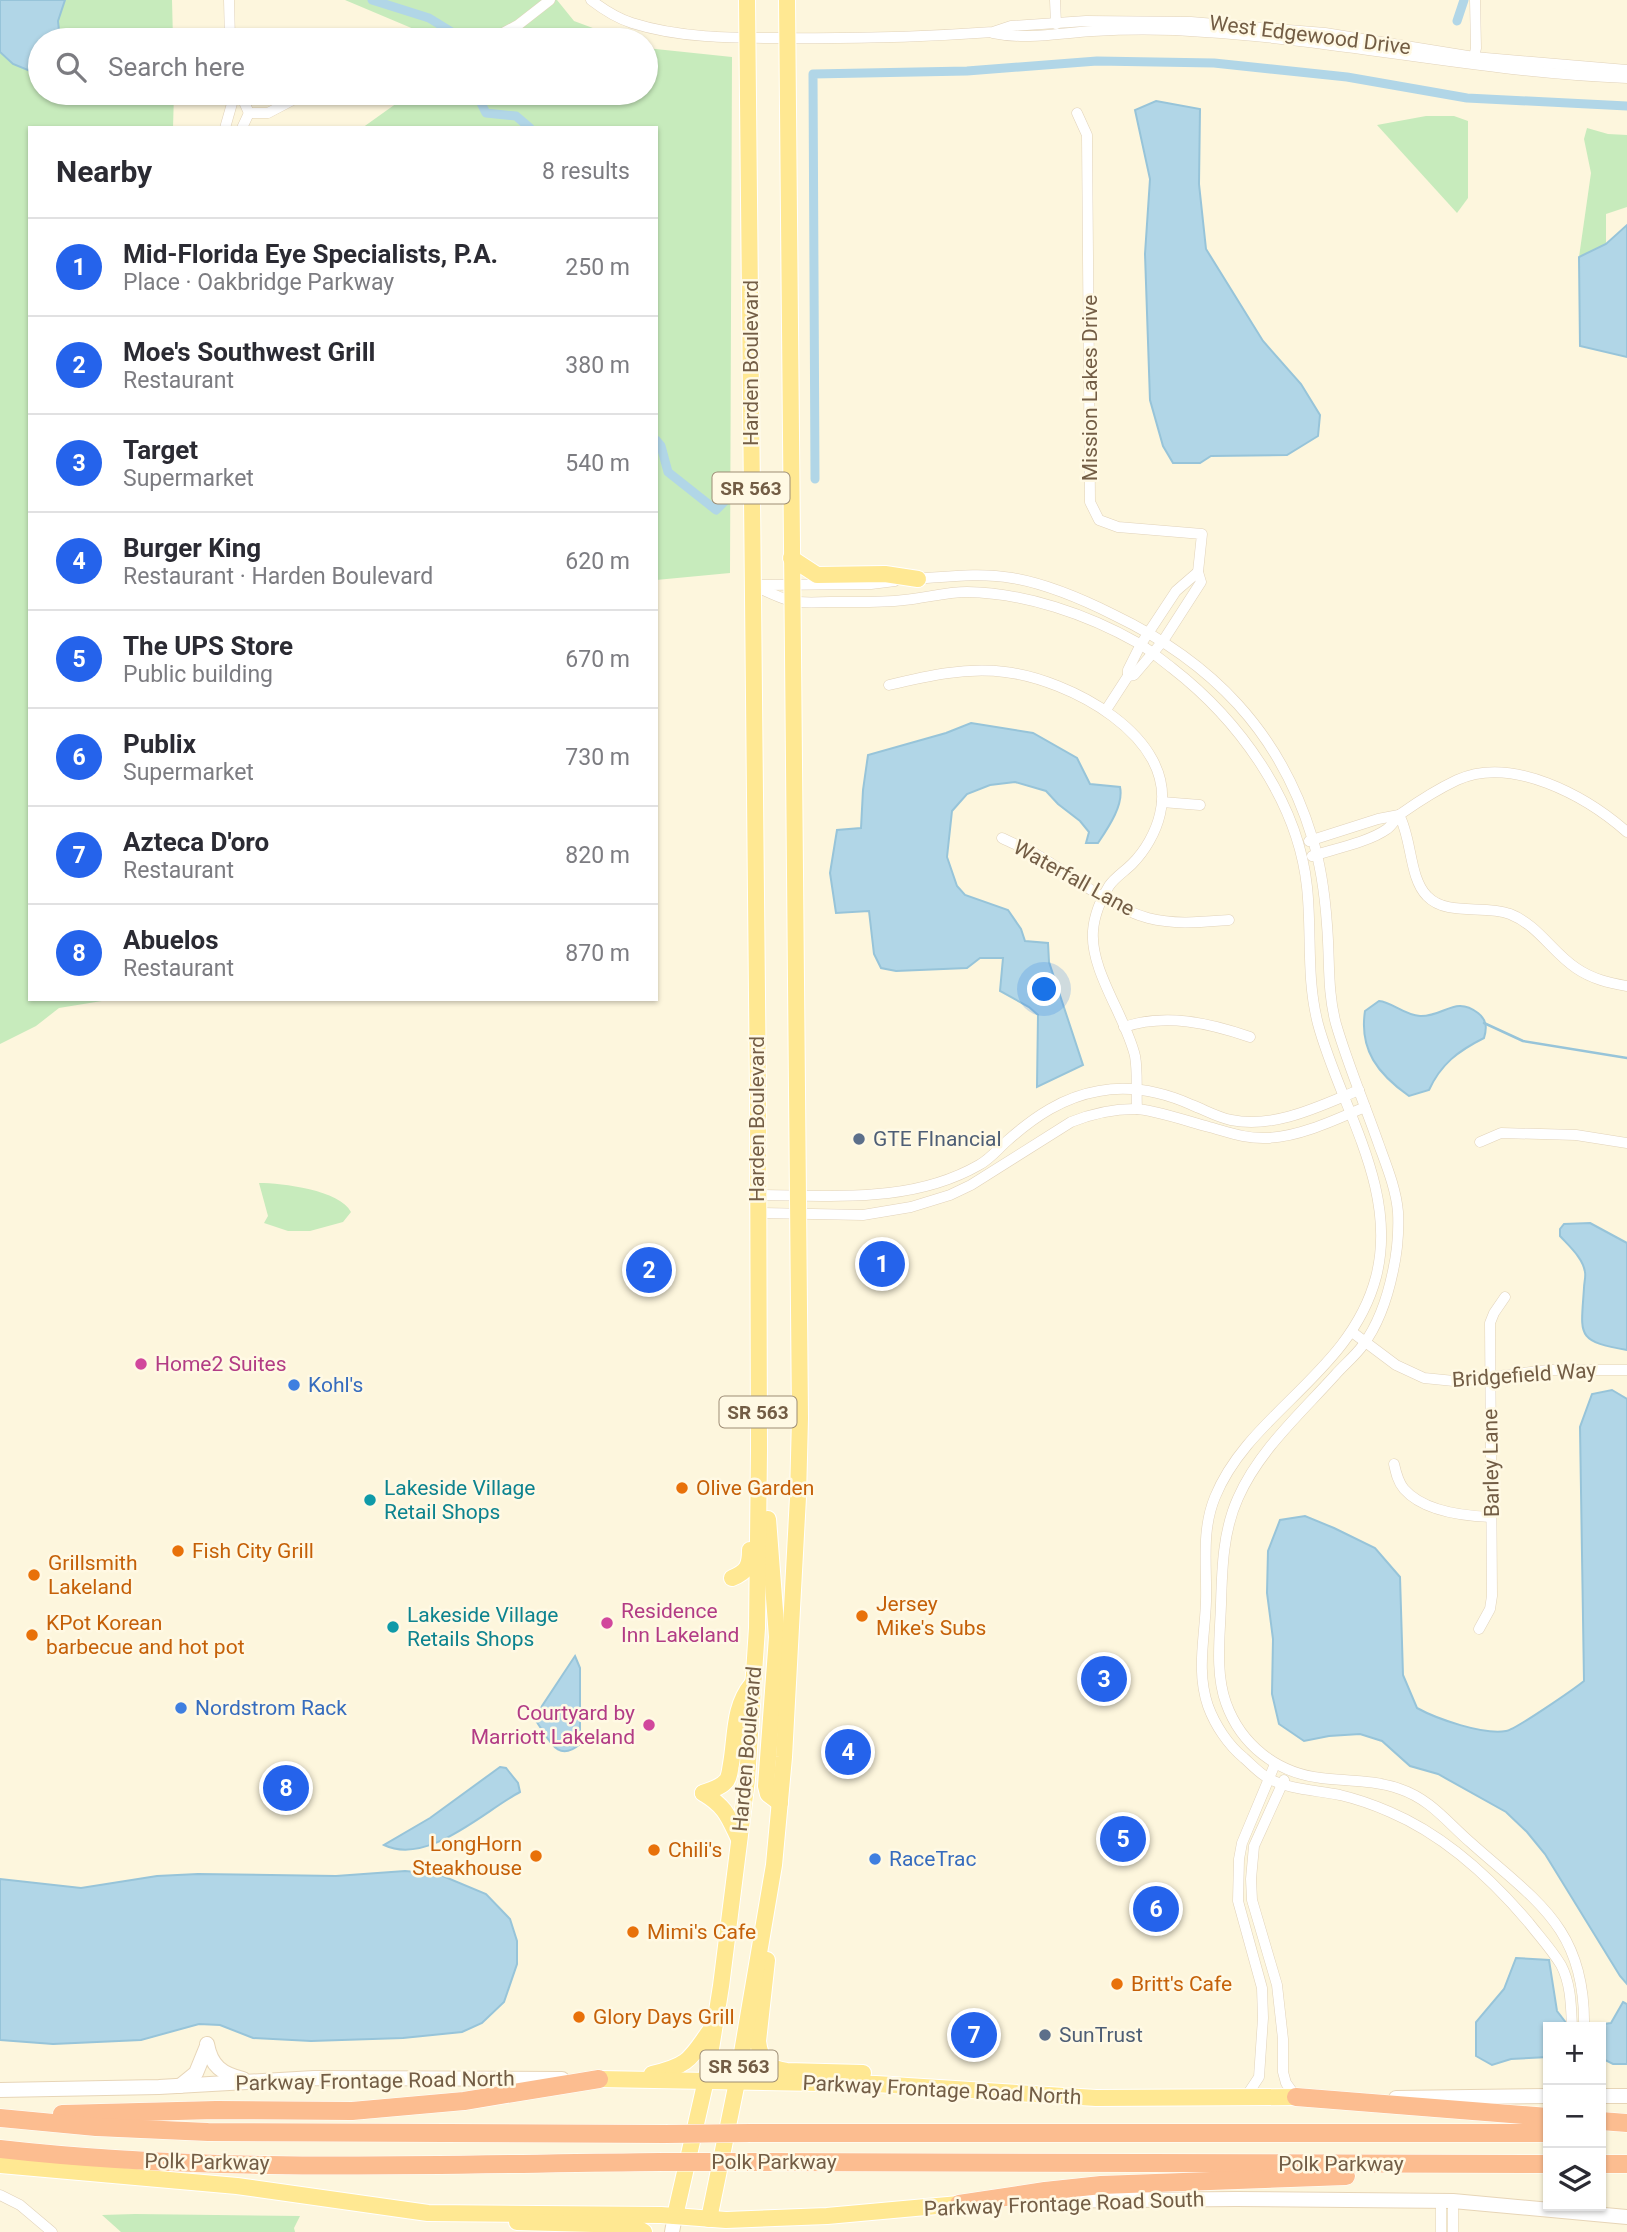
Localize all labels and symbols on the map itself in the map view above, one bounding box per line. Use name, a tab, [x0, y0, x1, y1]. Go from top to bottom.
street label: West Edgewood Drive	[1208, 11, 1412, 59]
street label: Harden Boulevard	[739, 280, 763, 446]
street label: Mission Lakes Drive	[1078, 295, 1102, 481]
road number: SR 563	[712, 472, 790, 503]
street label: Waterfall Lane	[1009, 835, 1139, 921]
your location	[1027, 972, 1061, 1006]
street label: Harden Boulevard	[745, 1036, 769, 1202]
place label: GTE FInancial	[873, 1127, 1002, 1151]
marker: GTE FInancial	[851, 1131, 867, 1147]
pin: 1	[859, 1238, 905, 1290]
pin: 2	[626, 1244, 672, 1296]
place label: Home2 Suites	[155, 1352, 287, 1376]
marker: Home2 Suites	[133, 1356, 149, 1372]
street label: Bridgefield Way	[1451, 1358, 1597, 1392]
place label: Kohl's	[308, 1373, 363, 1397]
marker: Kohl's	[286, 1377, 302, 1393]
road number: SR 563	[720, 1396, 796, 1428]
street label: Barley Lane	[1478, 1409, 1504, 1517]
place label: Lakeside Village Retail Shops	[384, 1476, 535, 1524]
place label: Olive Garden	[696, 1476, 814, 1500]
marker: Olive Garden	[674, 1480, 690, 1496]
marker: Lakeside Village Retail Shops	[362, 1492, 378, 1508]
place label: Fish City Grill	[192, 1539, 314, 1563]
marker: Fish City Grill	[170, 1543, 186, 1559]
place label: Grillsmith Lakeland	[48, 1551, 138, 1599]
marker: Grillsmith Lakeland	[26, 1567, 42, 1583]
place label: Jersey Mike's Subs	[876, 1592, 986, 1640]
place label: Residence Inn Lakeland	[621, 1599, 739, 1647]
place label: Lakeside Village Retails Shops	[407, 1603, 558, 1651]
marker: Jersey Mike's Subs	[854, 1608, 870, 1624]
place label: KPot Korean barbecue and hot pot	[46, 1611, 245, 1659]
marker: Residence Inn Lakeland	[599, 1615, 615, 1631]
marker: Lakeside Village Retails Shops	[385, 1619, 401, 1635]
marker: KPot Korean barbecue and hot pot	[24, 1627, 40, 1643]
pin: 3	[1081, 1653, 1127, 1705]
street label: Harden Boulevard	[728, 1665, 766, 1833]
place label: Nordstrom Rack	[195, 1696, 347, 1720]
marker: Nordstrom Rack	[173, 1700, 189, 1716]
place label: Courtyard by Marriott Lakeland	[471, 1701, 635, 1749]
marker: Courtyard by Marriott Lakeland	[641, 1717, 657, 1733]
pin: 4	[825, 1726, 871, 1778]
pin: 8	[263, 1762, 309, 1814]
pin: 5	[1100, 1813, 1146, 1865]
place label: LongHorn Steakhouse	[412, 1832, 522, 1880]
place label: Chili's	[668, 1838, 722, 1862]
marker: Chili's	[646, 1842, 662, 1858]
place label: RaceTrac	[889, 1847, 976, 1871]
marker: LongHorn Steakhouse	[528, 1848, 544, 1864]
marker: RaceTrac	[867, 1851, 883, 1867]
pin: 6	[1133, 1883, 1179, 1935]
place label: Mimi's Cafe	[647, 1920, 756, 1944]
marker: Mimi's Cafe	[625, 1924, 641, 1940]
place label: Britt's Cafe	[1131, 1972, 1232, 1996]
marker: Britt's Cafe	[1109, 1976, 1125, 1992]
place label: Glory Days Grill	[593, 2005, 735, 2029]
marker: Glory Days Grill	[571, 2009, 587, 2025]
pin: 7	[951, 2009, 997, 2061]
place label: SunTrust	[1059, 2023, 1143, 2047]
marker: SunTrust	[1037, 2027, 1053, 2043]
road number: SR 563	[700, 2050, 778, 2082]
street label: Parkway Frontage Road North	[235, 2067, 515, 2095]
street label: Parkway Frontage Road North	[802, 2071, 1082, 2109]
street label: Polk Parkway	[144, 2149, 270, 2175]
street label: Polk Parkway	[711, 2150, 837, 2174]
street label: Polk Parkway	[1278, 2152, 1404, 2176]
street label: Parkway Frontage Road South	[923, 2187, 1205, 2221]

